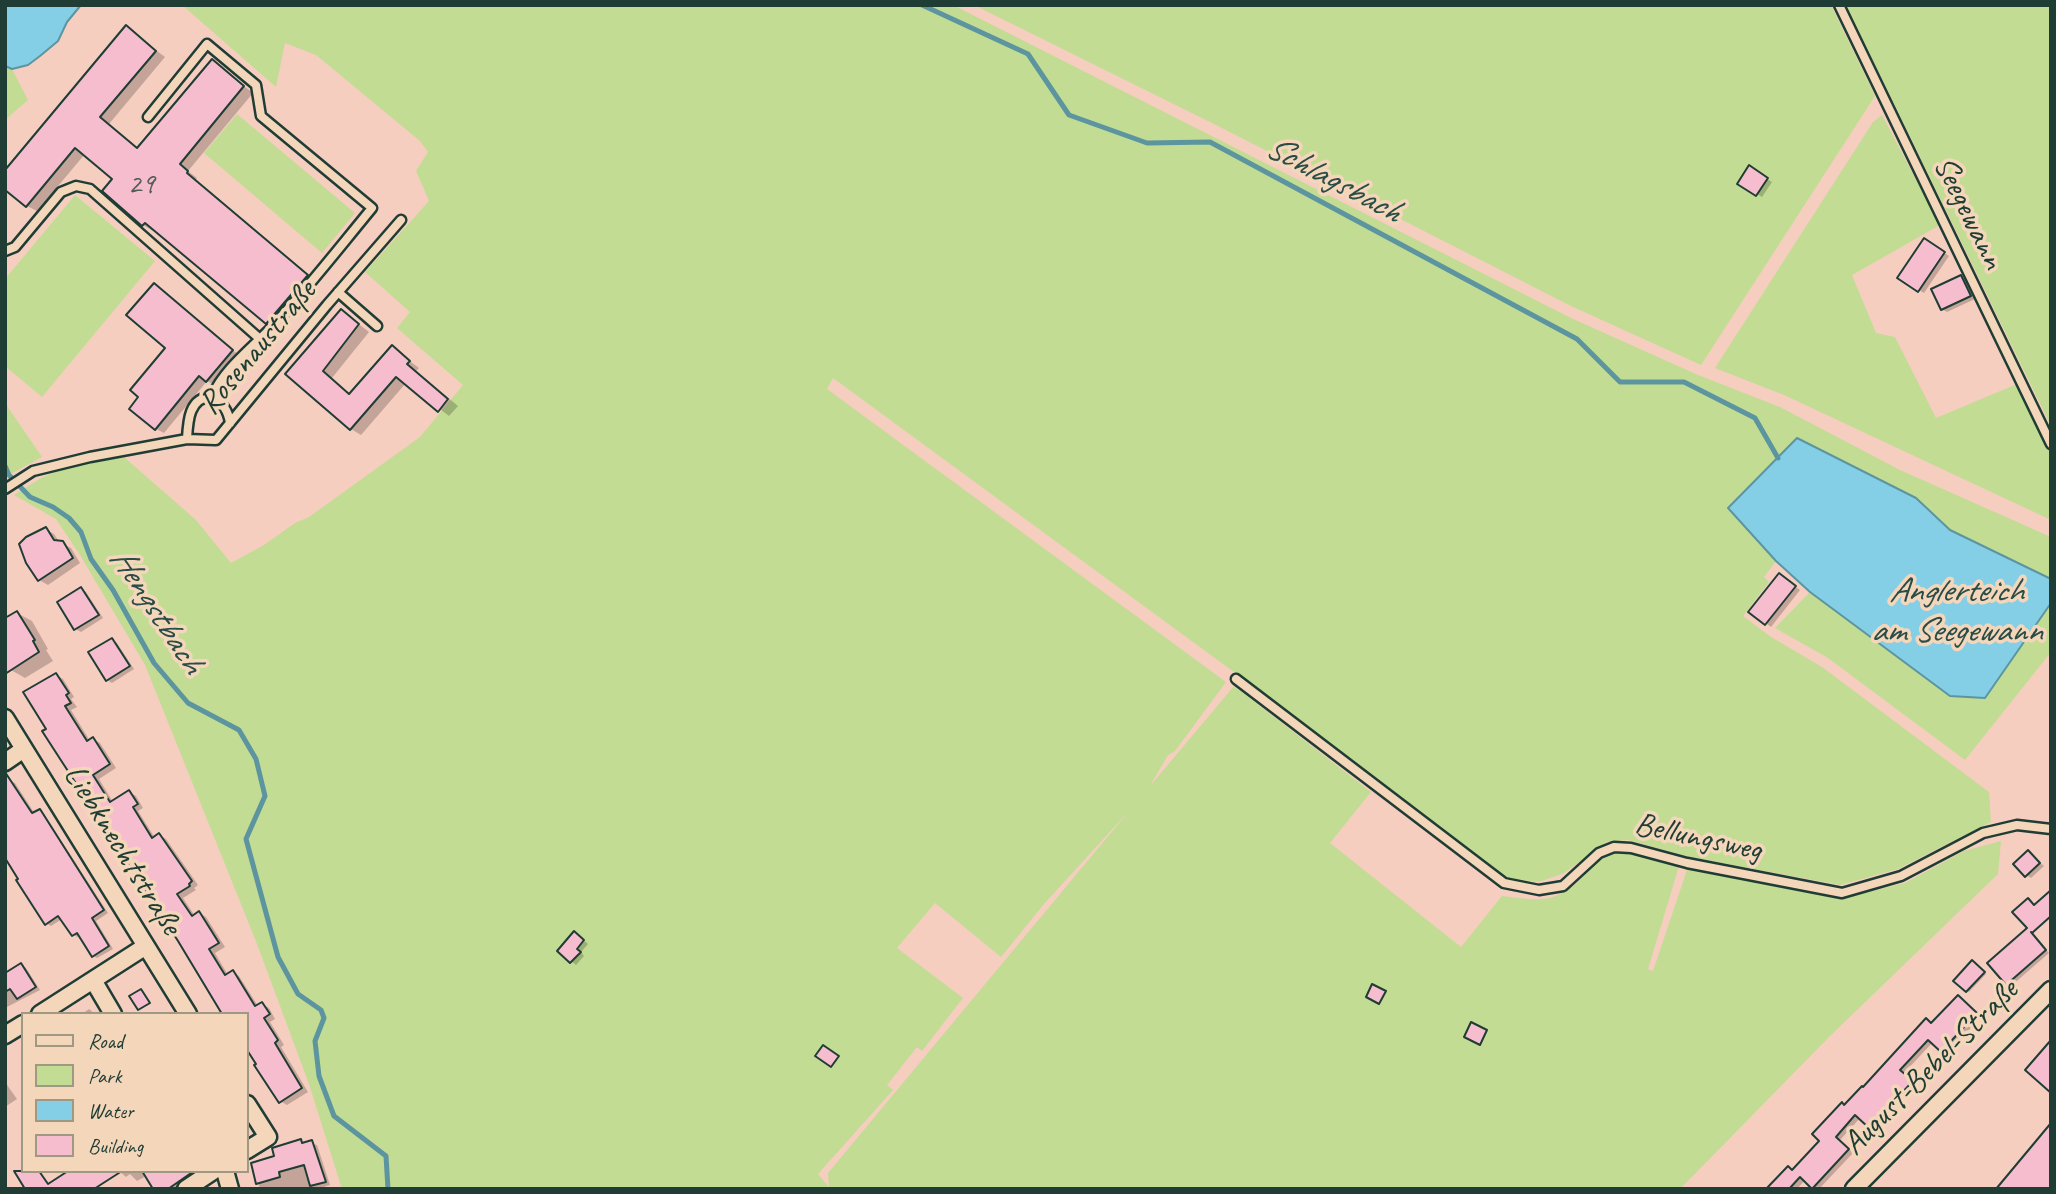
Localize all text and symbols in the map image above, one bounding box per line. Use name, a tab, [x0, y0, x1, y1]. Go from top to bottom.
water label: Schlagsbach	[1258, 127, 1408, 233]
street label: Seegewann	[1924, 150, 2012, 276]
house number: 29	[128, 167, 154, 203]
street label: Rosenaustraße	[191, 273, 325, 423]
water label: Hengstbach	[100, 540, 212, 682]
water label: Anglerteich am Seegewann	[1870, 571, 2042, 653]
street label: Liebknechtstraße	[54, 758, 190, 942]
street label: Bellungsweg	[1631, 805, 1765, 871]
street label: August-Bebel-Straße	[1835, 972, 2027, 1164]
legend	[21, 1012, 248, 1173]
text: Road	[88, 1028, 123, 1054]
text: Park	[88, 1063, 121, 1089]
text: Water	[88, 1098, 134, 1124]
text: Building	[88, 1133, 143, 1159]

